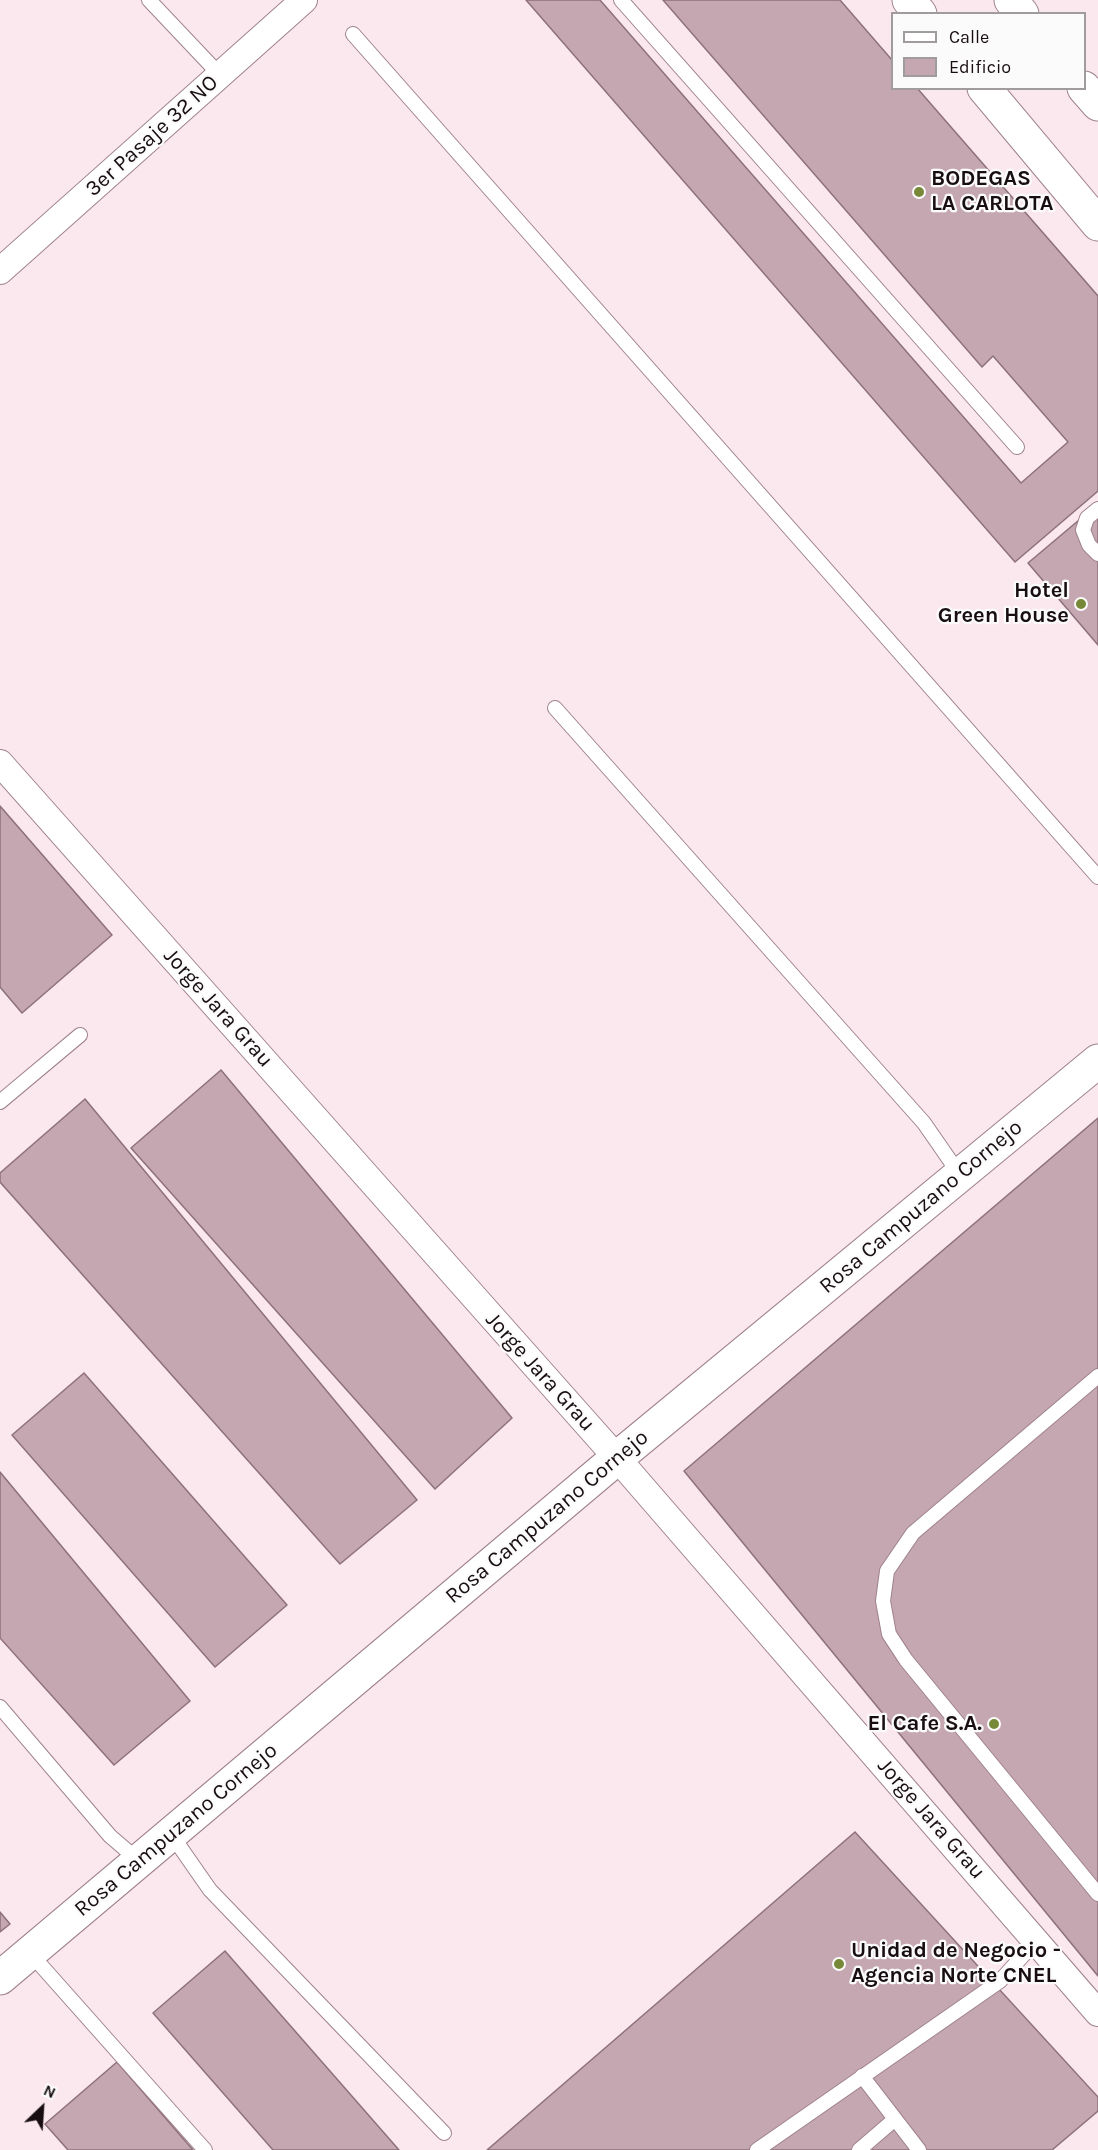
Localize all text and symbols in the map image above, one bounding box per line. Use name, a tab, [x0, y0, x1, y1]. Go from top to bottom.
legend	[891, 12, 1086, 90]
text: Calle	[949, 26, 989, 48]
text: Edificio	[949, 56, 1011, 78]
street label: 3er Pasaje 32 NO	[80, 70, 224, 202]
place label: BODEGAS LA CARLOTA	[931, 166, 1053, 218]
marker: BODEGAS LA CARLOTA	[912, 185, 926, 199]
place label: Hotel Green House	[938, 578, 1069, 630]
marker: Hotel Green House	[1074, 597, 1088, 611]
street label: Jorge Jara Grau	[158, 943, 278, 1073]
street label: Rosa Campuzano Cornejo	[814, 1114, 1028, 1300]
street label: Jorge Jara Grau	[480, 1307, 600, 1437]
street label: Rosa Campuzano Cornejo	[440, 1424, 654, 1610]
place label: El Cafe S.A.	[867, 1711, 982, 1737]
marker: El Cafe S.A.	[987, 1717, 1001, 1731]
street label: Rosa Campuzano Cornejo	[69, 1737, 283, 1923]
street label: Jorge Jara Grau	[871, 1753, 991, 1885]
place label: Unidad de Negocio - Agencia Norte CNEL	[851, 1938, 1061, 1990]
marker: Unidad de Negocio - Agencia Norte CNEL	[832, 1957, 846, 1971]
north arrow	[12, 2078, 72, 2138]
text: N	[41, 2080, 59, 2102]

